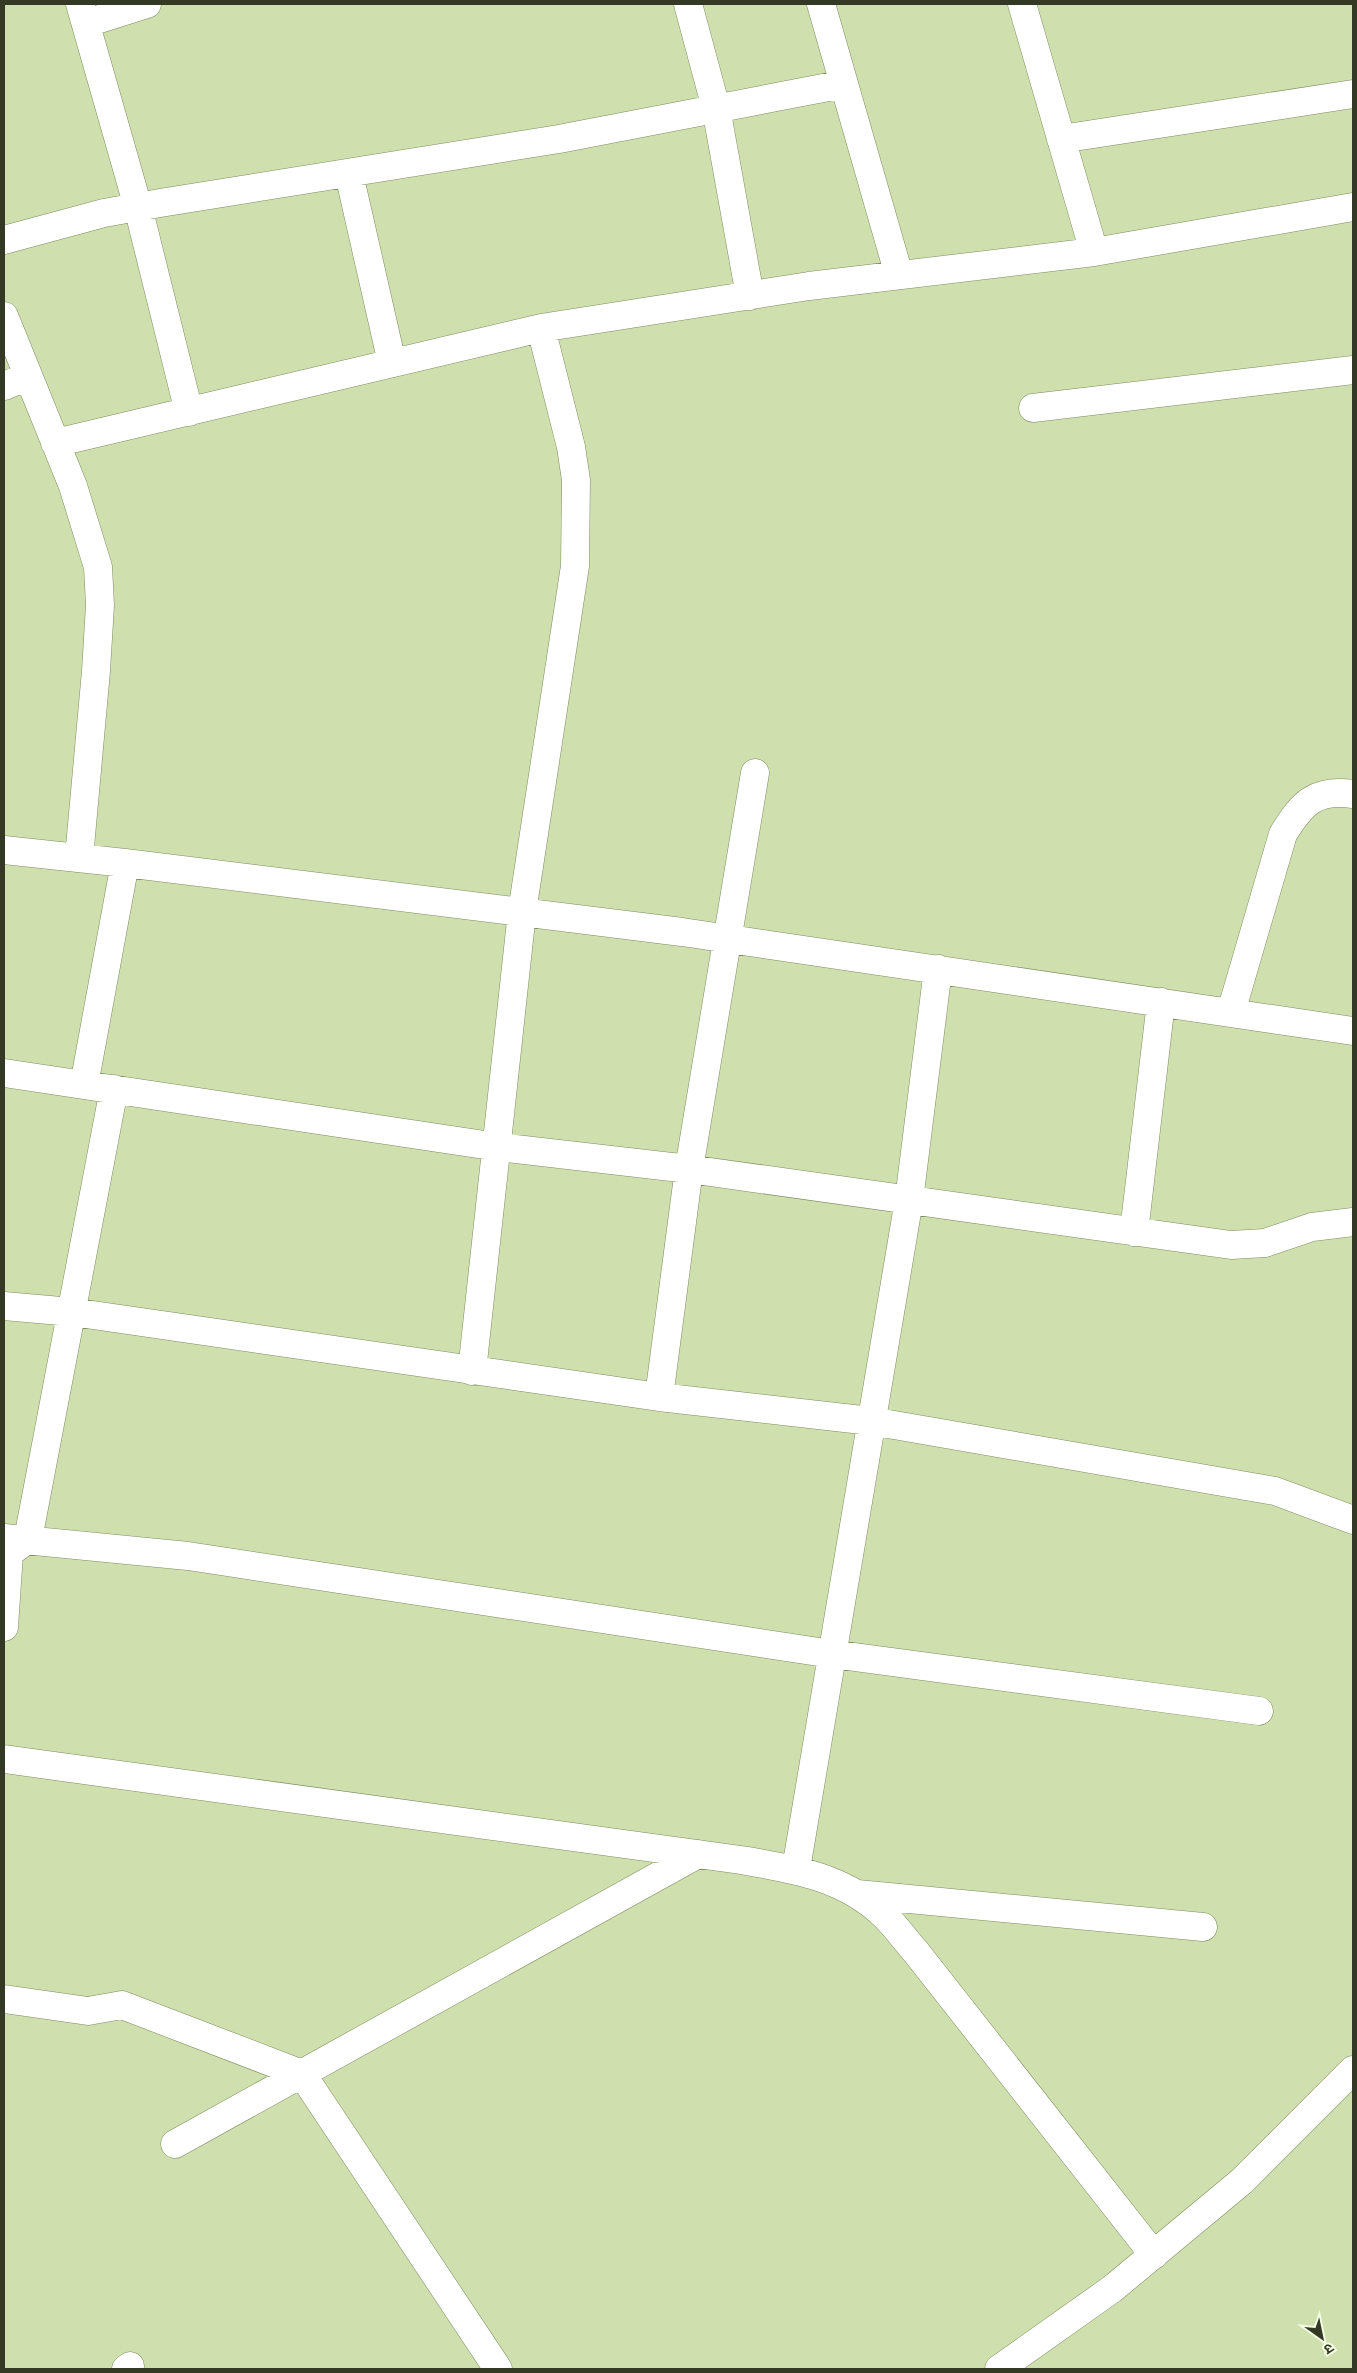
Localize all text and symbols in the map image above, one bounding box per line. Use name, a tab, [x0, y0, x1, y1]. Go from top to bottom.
north arrow	[1297, 2313, 1347, 2363]
text: उ	[1320, 2339, 1338, 2360]

